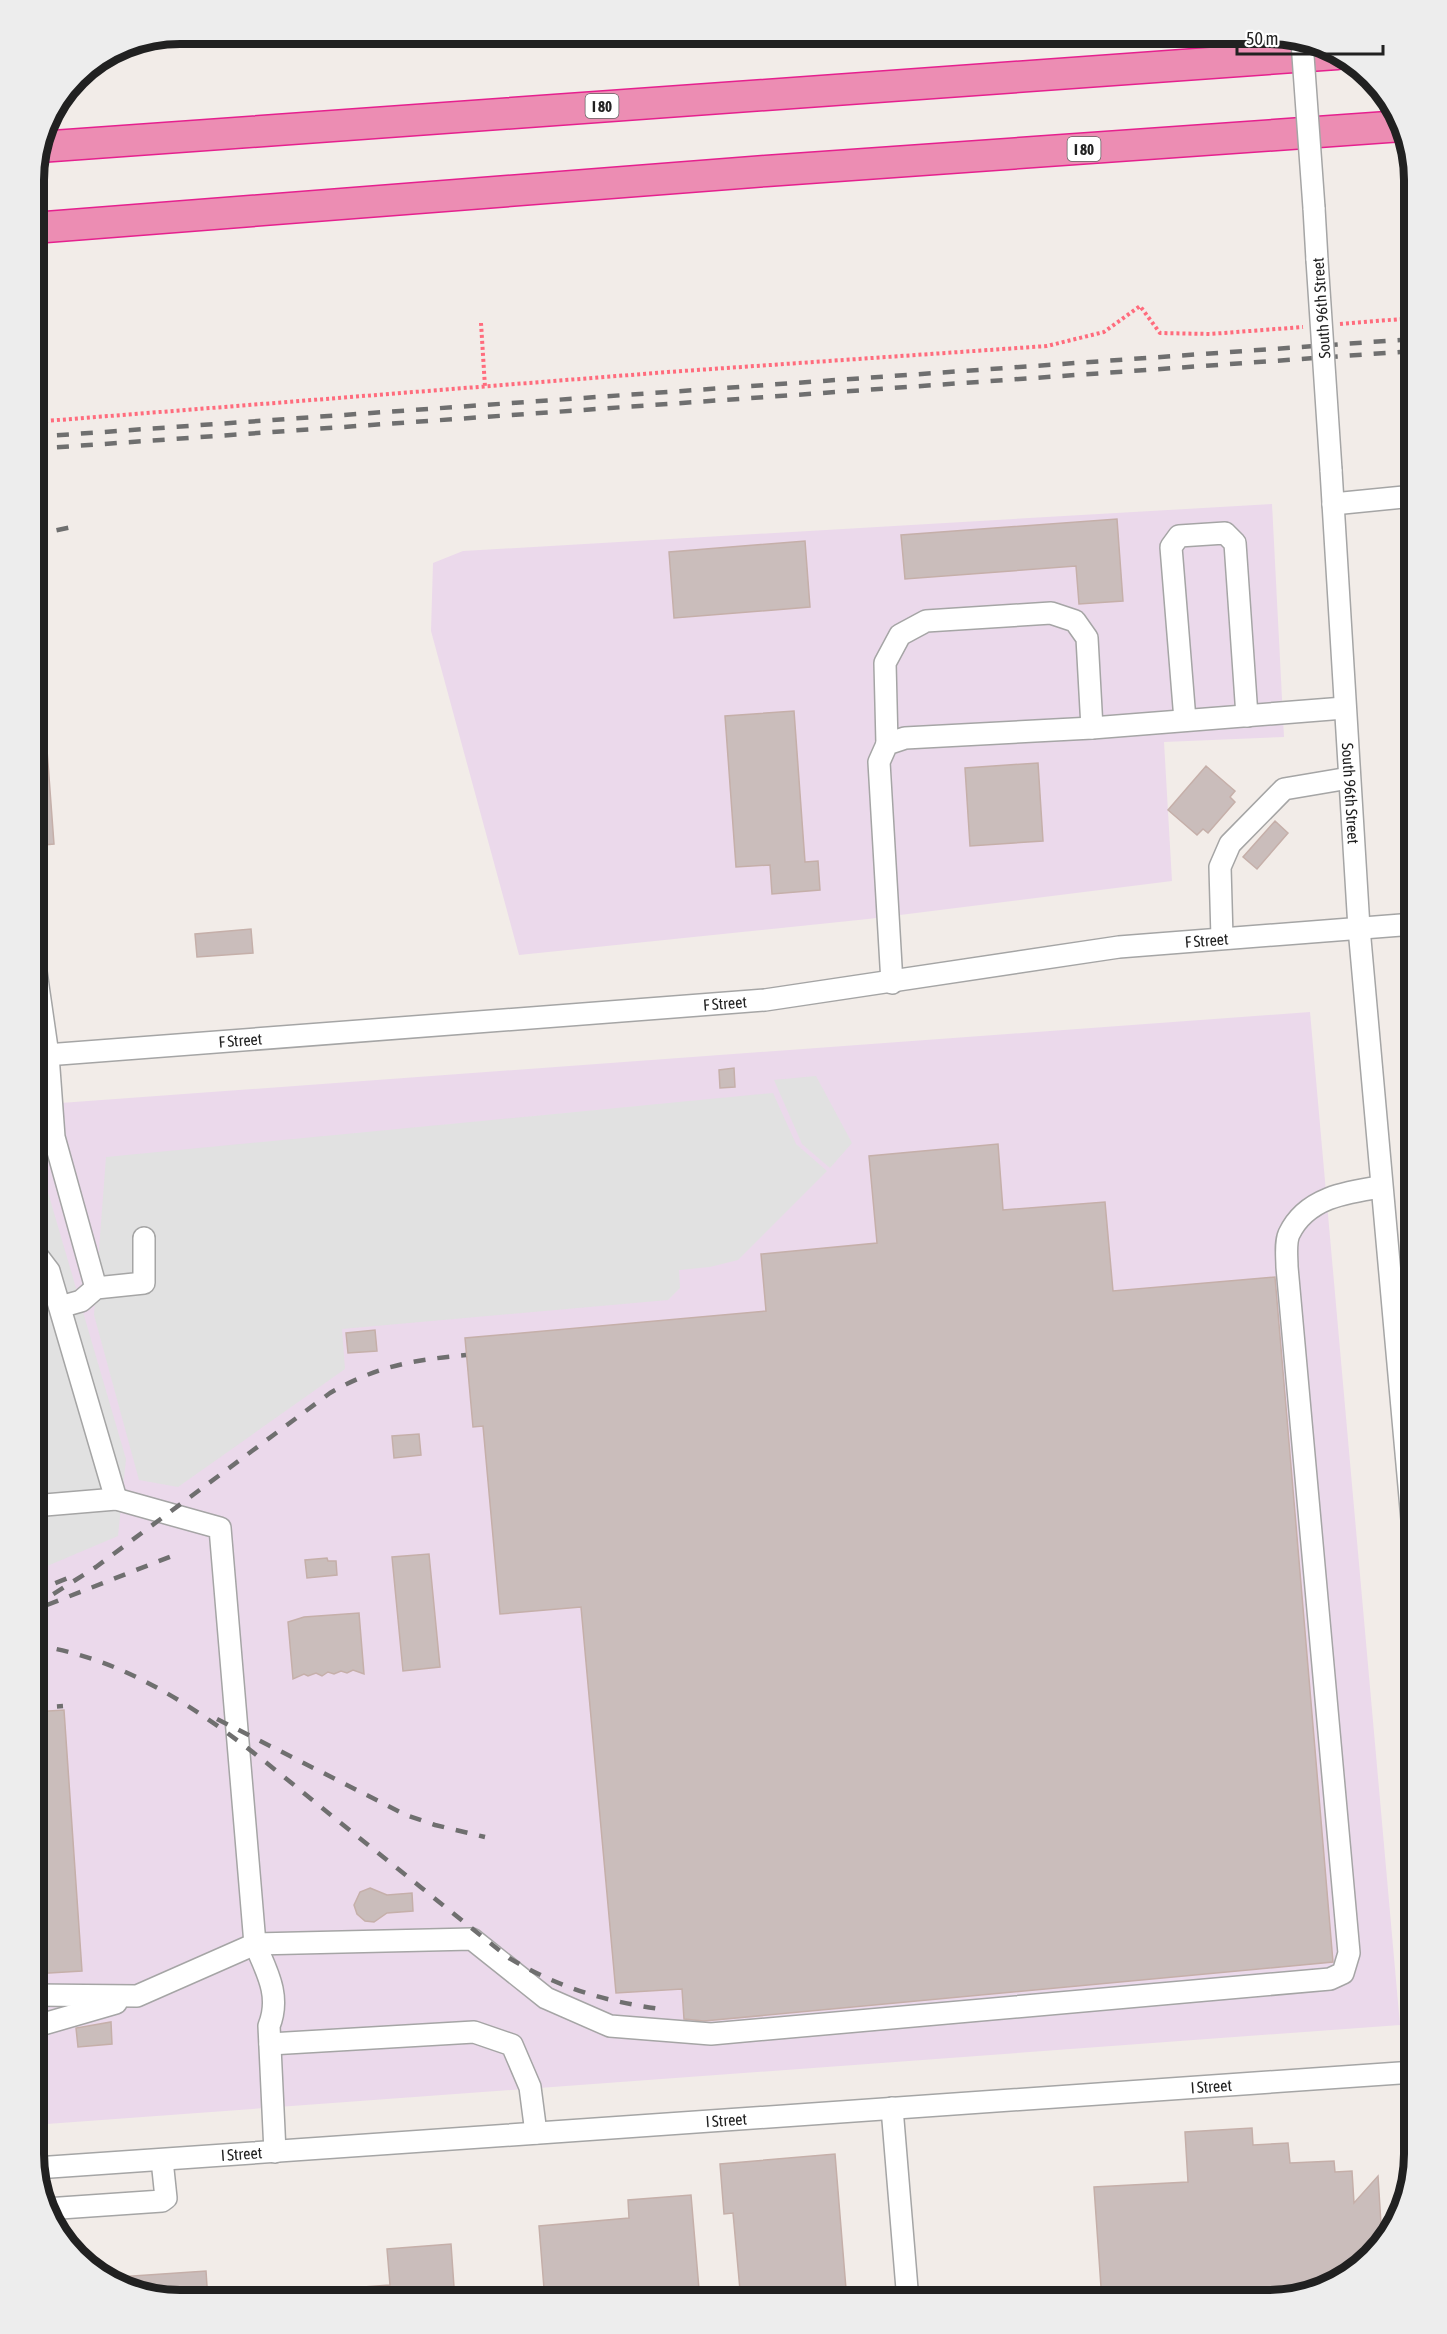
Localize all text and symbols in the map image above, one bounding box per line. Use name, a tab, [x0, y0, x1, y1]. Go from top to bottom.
scale bar	[1237, 18, 1382, 56]
text: 50 m	[1246, 28, 1278, 49]
road number: I 80	[586, 94, 618, 118]
road number: I 80	[1068, 137, 1100, 161]
street label: South 96th Street	[1308, 256, 1334, 359]
street label: South 96th Street	[1339, 742, 1363, 845]
street label: F Street	[1184, 929, 1230, 951]
street label: F Street	[702, 992, 748, 1014]
street label: F Street	[218, 1029, 263, 1051]
street label: I Street	[1190, 2076, 1233, 2097]
street label: I Street	[705, 2109, 748, 2130]
street label: I Street	[220, 2143, 263, 2164]

